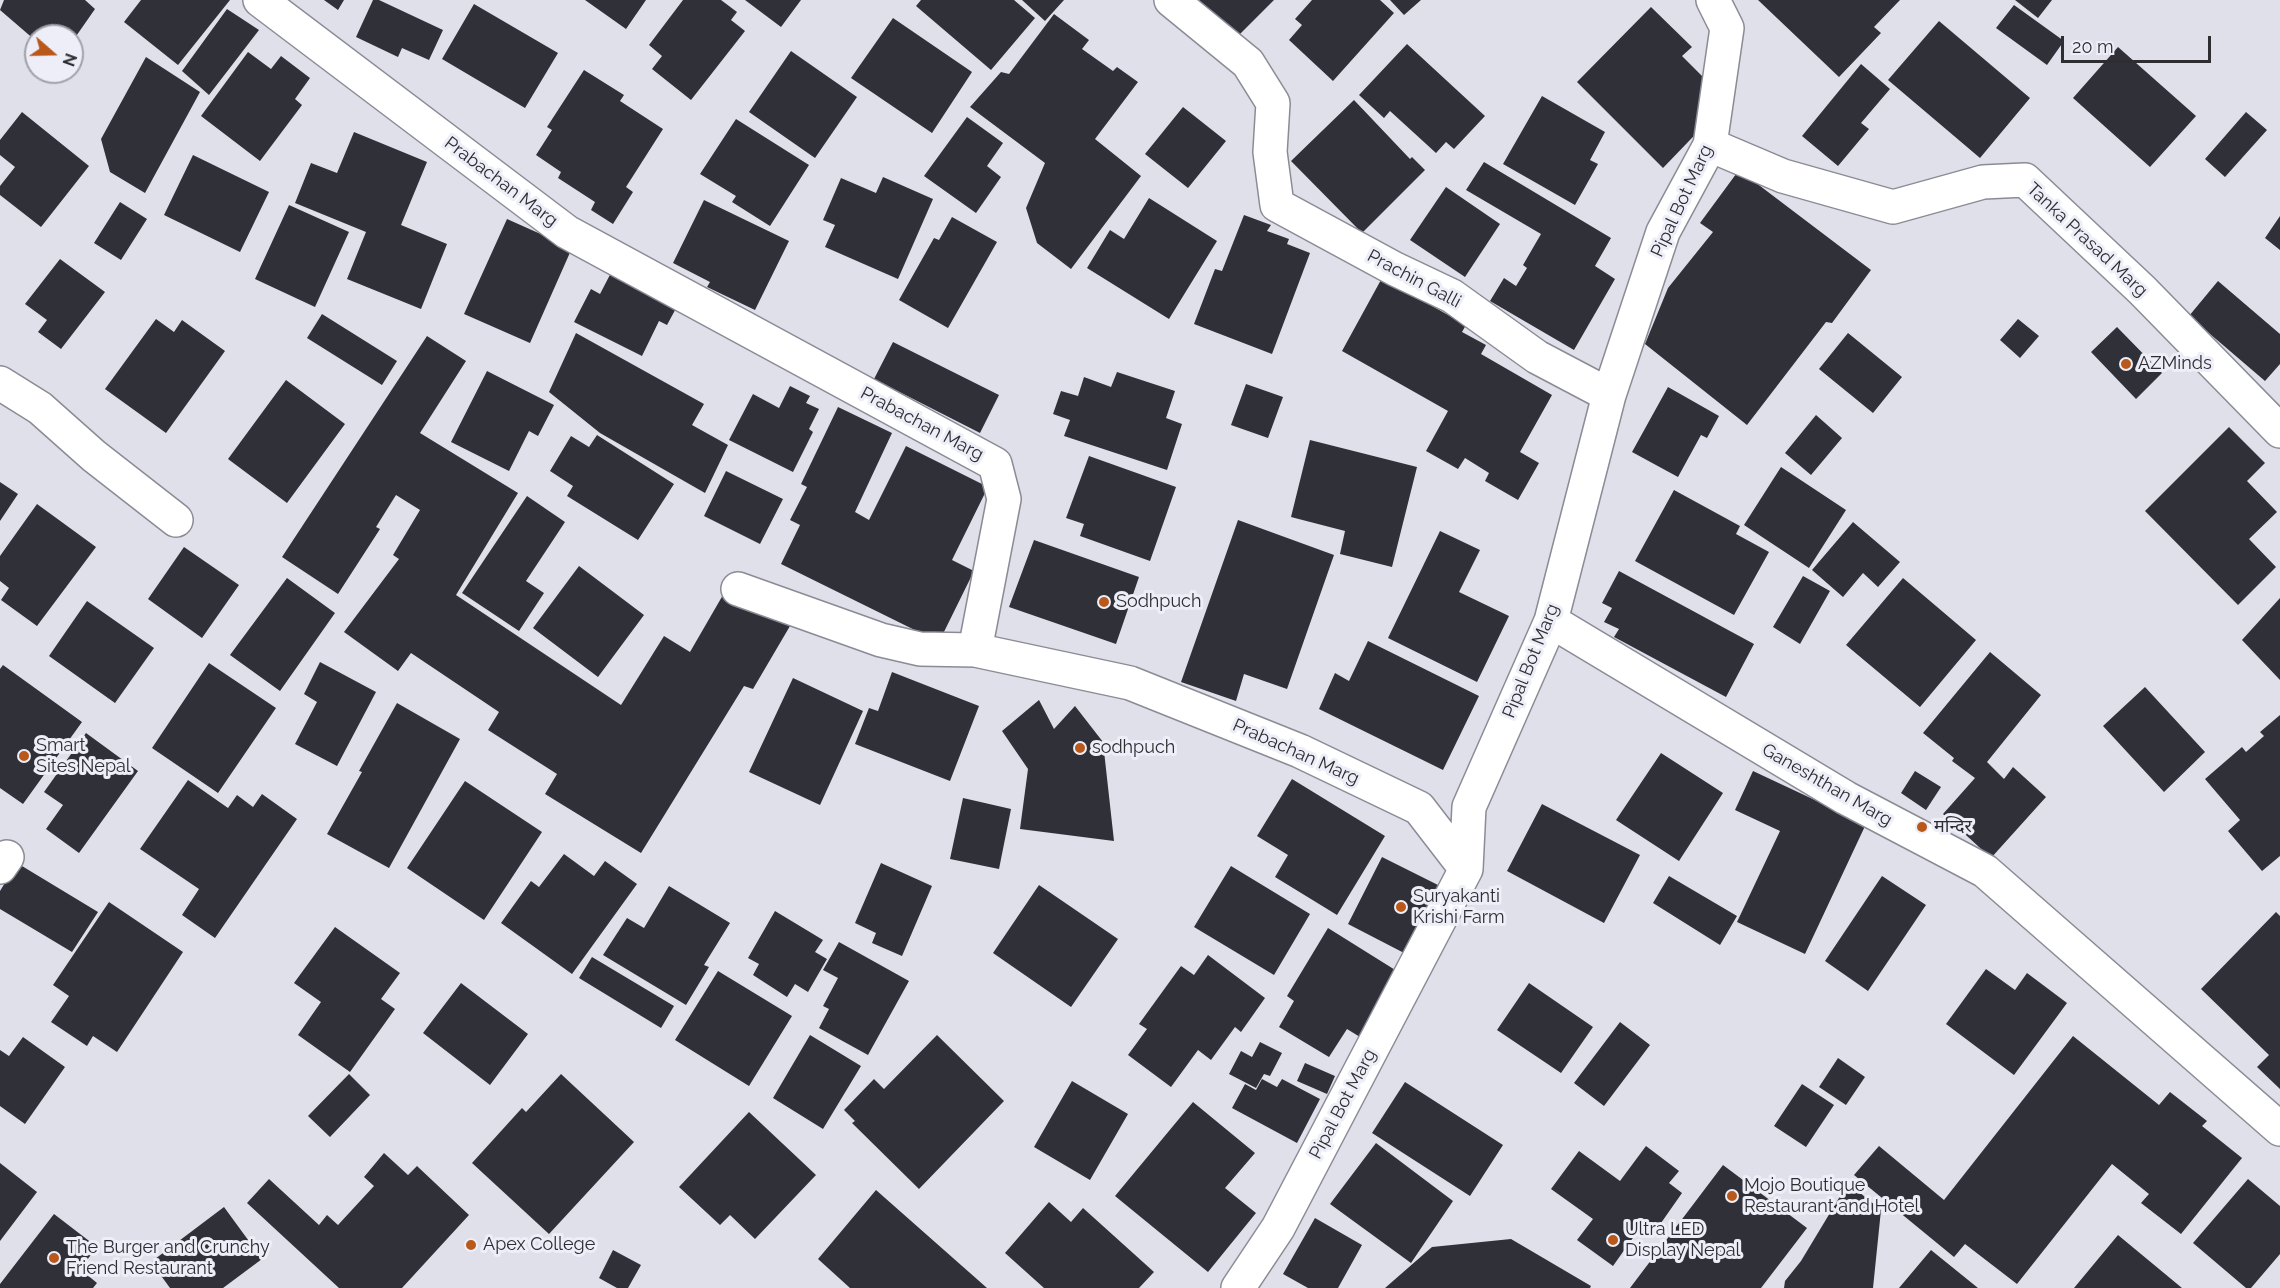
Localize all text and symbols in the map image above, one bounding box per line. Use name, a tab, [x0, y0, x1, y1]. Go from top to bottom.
north arrow	[24, 24, 84, 84]
scale bar	[2064, 24, 2214, 62]
text: 20 m	[2072, 36, 2114, 57]
text: N	[58, 51, 81, 69]
street label: Prabachan Marg	[440, 132, 562, 232]
street label: Pipal Bot Marg	[1647, 141, 1717, 261]
street label: Tanka Prasad Marg	[2022, 178, 2152, 302]
street label: Prachin Galli	[1363, 245, 1465, 313]
place label: AZMinds	[2138, 353, 2212, 375]
marker: AZMinds	[2119, 357, 2133, 371]
street label: Prabachan Marg	[857, 383, 987, 465]
place label: Sodhpuch	[1116, 591, 1201, 613]
marker: Sodhpuch	[1097, 595, 1111, 609]
street label: Pipal Bot Marg	[1498, 601, 1564, 721]
street label: Prabachan Marg	[1229, 714, 1363, 790]
place label: Smart Sites Nepal	[36, 735, 131, 777]
place label: sodhpuch	[1092, 737, 1175, 759]
street label: Ganeshthan Marg	[1758, 739, 1896, 831]
marker: sodhpuch	[1073, 741, 1087, 755]
marker: Smart Sites Nepal	[17, 749, 31, 763]
place label: मन्दिर	[1934, 816, 1972, 838]
marker: मन्दिर	[1915, 820, 1929, 834]
place label: Suryakanti Krishi Farm	[1413, 886, 1505, 928]
marker: Suryakanti Krishi Farm	[1394, 900, 1408, 914]
street label: Pipal Bot Marg	[1305, 1045, 1381, 1163]
place label: Mojo Boutique Restaurant and Hotel	[1744, 1175, 1919, 1218]
marker: Mojo Boutique Restaurant and Hotel	[1725, 1189, 1739, 1203]
place label: Ultra LED Display Nepal	[1625, 1219, 1740, 1262]
marker: Ultra LED Display Nepal	[1606, 1233, 1620, 1247]
place label: Apex College	[483, 1234, 595, 1256]
place label: The Burger and Crunchy Friend Restaurant	[66, 1237, 270, 1280]
marker: Apex College	[464, 1238, 478, 1252]
marker: The Burger and Crunchy Friend Restaurant	[47, 1251, 61, 1265]

